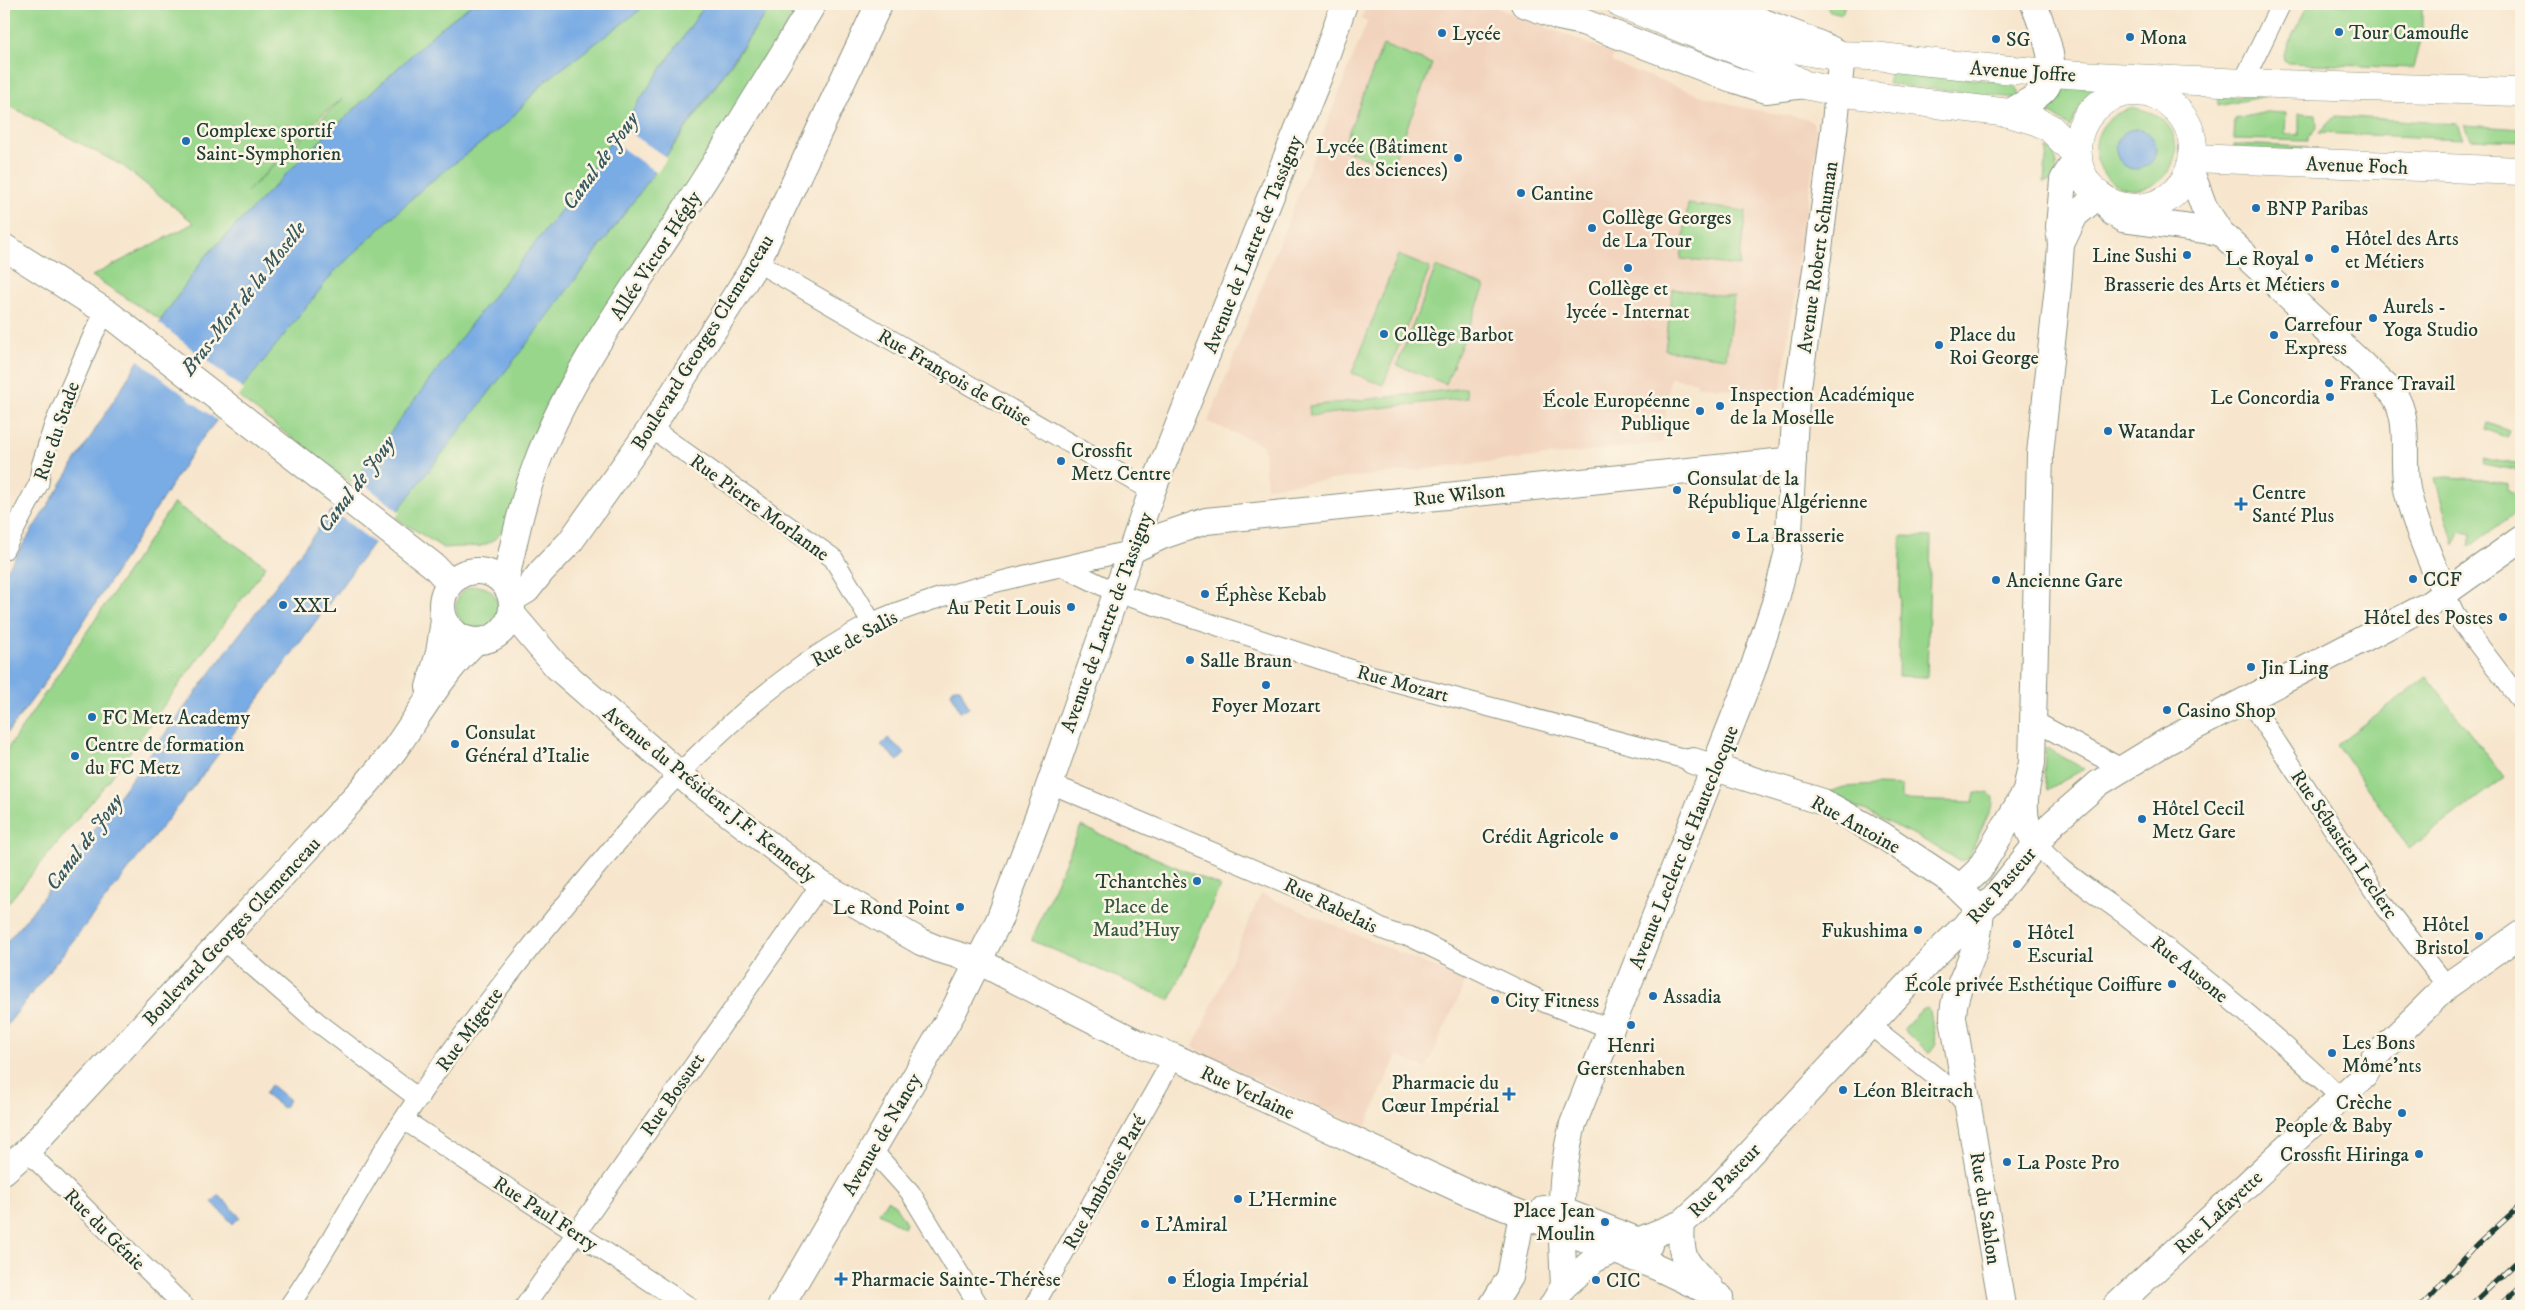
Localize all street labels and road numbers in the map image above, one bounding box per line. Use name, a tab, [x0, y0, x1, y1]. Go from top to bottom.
street label: Avenue Joffre	[1969, 56, 2077, 89]
street label: Avenue de Lattre de Tassigny	[1198, 132, 1309, 357]
street label: Avenue Foch	[2305, 152, 2409, 181]
street label: Avenue Robert Schuman	[1793, 159, 1844, 355]
street label: Allée Victor Hégly	[605, 186, 708, 325]
street label: Boulevard Georges Clemenceau	[626, 230, 780, 455]
street label: Rue François de Guise	[873, 324, 1036, 433]
street label: Rue du Stade	[29, 379, 86, 484]
street label: Rue Pierre Morlanne	[684, 449, 834, 567]
street label: Rue Wilson	[1412, 478, 1507, 513]
street label: Avenue de Lattre de Tassigny	[1056, 508, 1159, 736]
street label: Rue de Salis	[807, 605, 903, 673]
street label: Rue Mozart	[1354, 660, 1451, 709]
street label: Avenue du Président J.F. Kennedy	[597, 701, 821, 889]
street label: Avenue Leclerc de Hauteclocque	[1624, 722, 1745, 973]
street label: Rue Sébastien Leclerc	[2284, 765, 2403, 925]
street label: Rue Antoine	[1806, 790, 1904, 860]
street label: Boulevard Georges Clemenceau	[138, 832, 326, 1032]
street label: Rue Pasteur	[1962, 842, 2043, 930]
street label: Rue Rabelais	[1279, 873, 1382, 940]
street label: Rue Ausone	[2145, 931, 2233, 1009]
street label: Rue Migette	[431, 983, 509, 1077]
street label: Rue Bossuet	[636, 1049, 711, 1141]
street label: Rue Verlaine	[1196, 1061, 1298, 1126]
street label: Avenue de Nancy	[837, 1069, 928, 1201]
street label: Rue Ambroise Paré	[1058, 1110, 1153, 1254]
street label: Rue Pasteur	[1683, 1138, 1767, 1224]
street label: Rue du Sablon	[1963, 1150, 2006, 1267]
street label: Rue Lafayette	[2170, 1166, 2269, 1260]
street label: Rue Paul Ferry	[488, 1171, 603, 1258]
street label: Rue du Génie	[58, 1184, 150, 1276]

